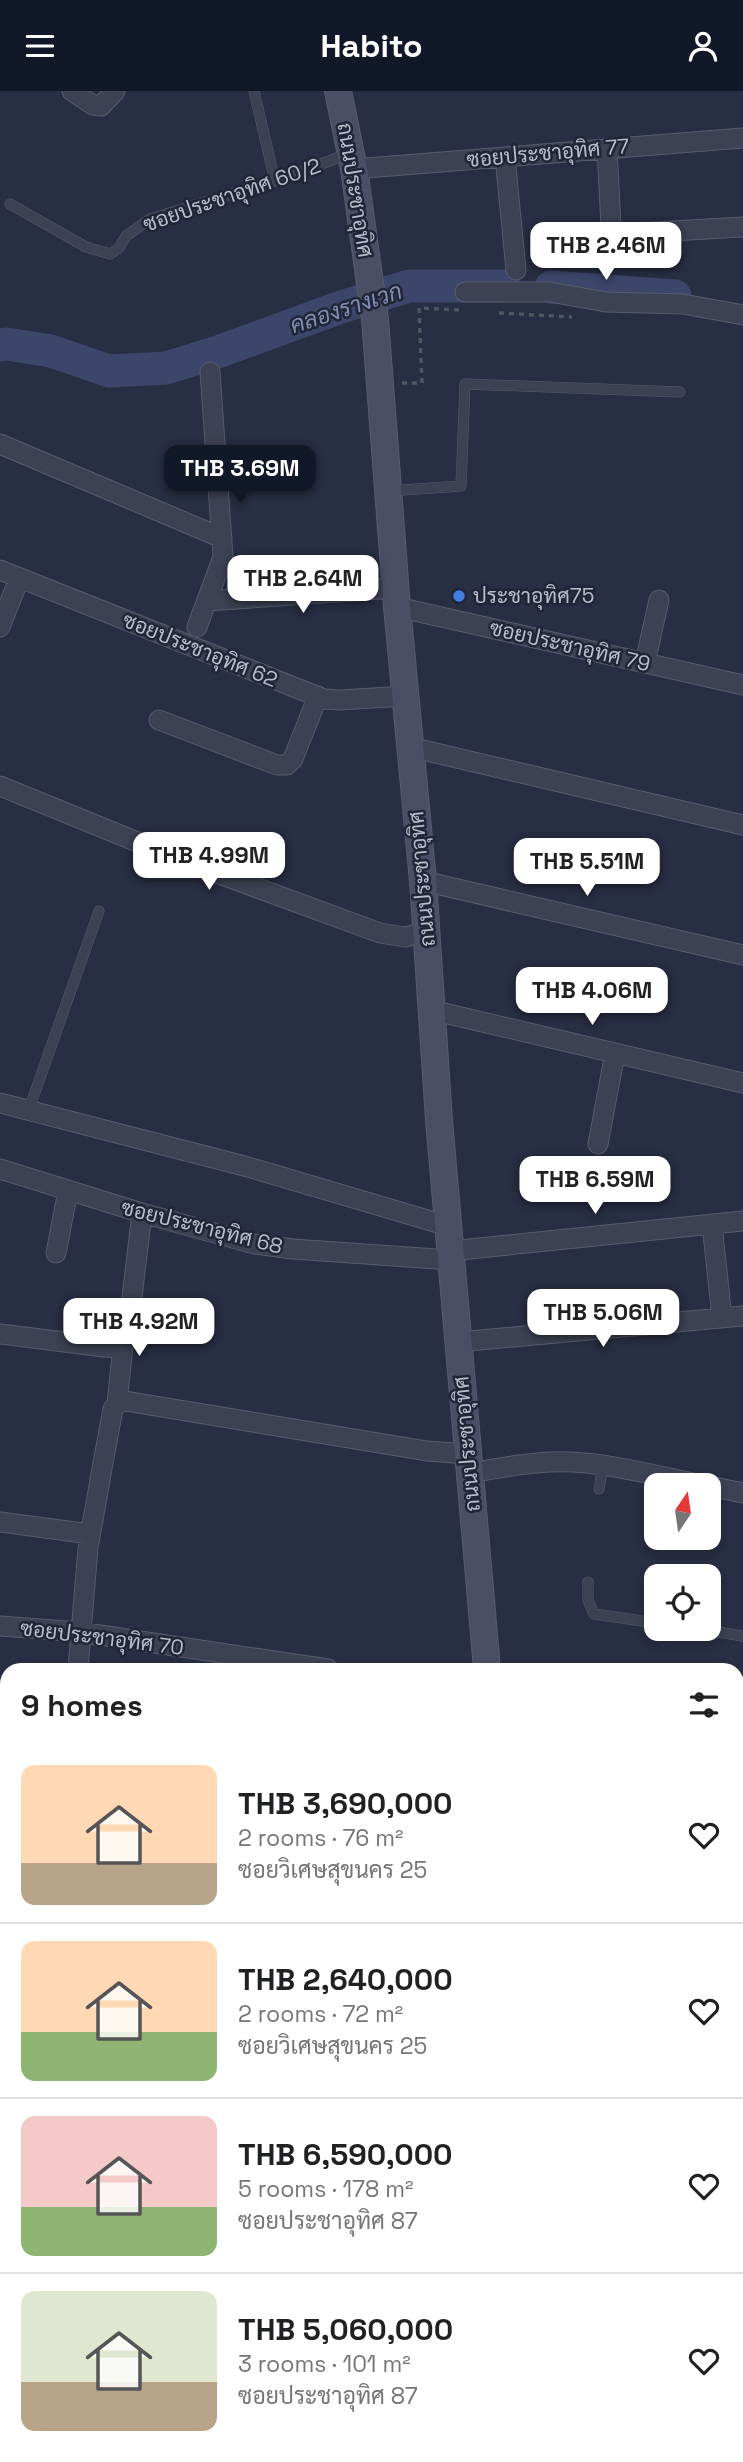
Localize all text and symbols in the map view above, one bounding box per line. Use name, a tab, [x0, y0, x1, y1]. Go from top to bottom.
text: Habito	[320, 26, 423, 66]
icon: menu	[21, 27, 59, 65]
icon: person	[684, 27, 722, 65]
street label: ถนนประชาอุทิศ	[331, 121, 379, 259]
street label: ซอยประชาอุทิศ 77	[466, 132, 631, 174]
street label: ซอยประชาอุทิศ 60/2	[139, 151, 325, 239]
pin: THB 2.46M	[526, 223, 686, 282]
text: THB 2.46M	[546, 230, 666, 260]
water label: คลองรางเวก	[286, 276, 406, 340]
pin: THB 3.69M	[160, 445, 320, 505]
text: THB 3.69M	[180, 453, 300, 483]
pin: THB 2.64M	[223, 555, 383, 615]
text: THB 2.64M	[243, 563, 363, 593]
place label: ประชาอุทิศ75	[473, 582, 594, 610]
marker: ประชาอุทิศ75	[451, 588, 467, 604]
street label: ซอยประชาอุทิศ 62	[118, 606, 282, 694]
street label: ซอยประชาอุทิศ 79	[487, 614, 653, 678]
street label: ถนนประชาอุทิศ	[402, 810, 442, 948]
pin: THB 4.99M	[129, 833, 289, 892]
pin: THB 5.51M	[507, 839, 667, 898]
text: THB 4.99M	[149, 840, 269, 870]
text: THB 5.51M	[530, 846, 644, 876]
pin: THB 4.06M	[512, 967, 672, 1027]
text: THB 4.06M	[532, 975, 652, 1005]
pin: THB 6.59M	[515, 1157, 675, 1216]
text: THB 6.59M	[535, 1164, 655, 1194]
street label: ซอยประชาอุทิศ 68	[118, 1193, 286, 1261]
pin: THB 5.06M	[523, 1289, 683, 1349]
text: THB 5.06M	[543, 1297, 663, 1327]
pin: THB 4.92M	[59, 1299, 219, 1358]
text: THB 4.92M	[79, 1306, 199, 1336]
street label: ถนนประชาอุทิศ	[447, 1375, 487, 1513]
north arrow	[644, 1473, 721, 1551]
map controls	[644, 1473, 721, 1641]
button: locate	[644, 1564, 721, 1641]
street label: ซอยประชาอุทิศ 70	[19, 1614, 185, 1662]
text: 9 homes	[21, 1686, 143, 1725]
icon: filters	[685, 1686, 723, 1724]
text: THB 3,690,000	[238, 1784, 453, 1823]
icon: home	[77, 1793, 161, 1877]
icon: heart	[685, 1816, 723, 1854]
text: 2 rooms · 76 m²	[238, 1823, 403, 1853]
text: ซอยวิเศษสุขนคร 25	[238, 1855, 427, 1885]
text: THB 2,640,000	[238, 1960, 453, 1999]
icon: home	[77, 1969, 161, 2053]
icon: heart	[685, 1992, 723, 2030]
text: 2 rooms · 72 m²	[238, 1999, 403, 2029]
text: ซอยวิเศษสุขนคร 25	[238, 2031, 427, 2061]
text: THB 6,590,000	[238, 2135, 453, 2174]
icon: home	[77, 2144, 161, 2228]
icon: heart	[685, 2167, 723, 2205]
text: 5 rooms · 178 m²	[238, 2174, 413, 2204]
text: ซอยประชาอุทิศ 87	[238, 2206, 418, 2236]
text: THB 5,060,000	[238, 2310, 453, 2349]
icon: home	[77, 2319, 161, 2403]
icon: heart	[685, 2342, 723, 2380]
text: 3 rooms · 101 m²	[238, 2349, 411, 2379]
text: ซอยประชาอุทิศ 87	[238, 2381, 418, 2411]

